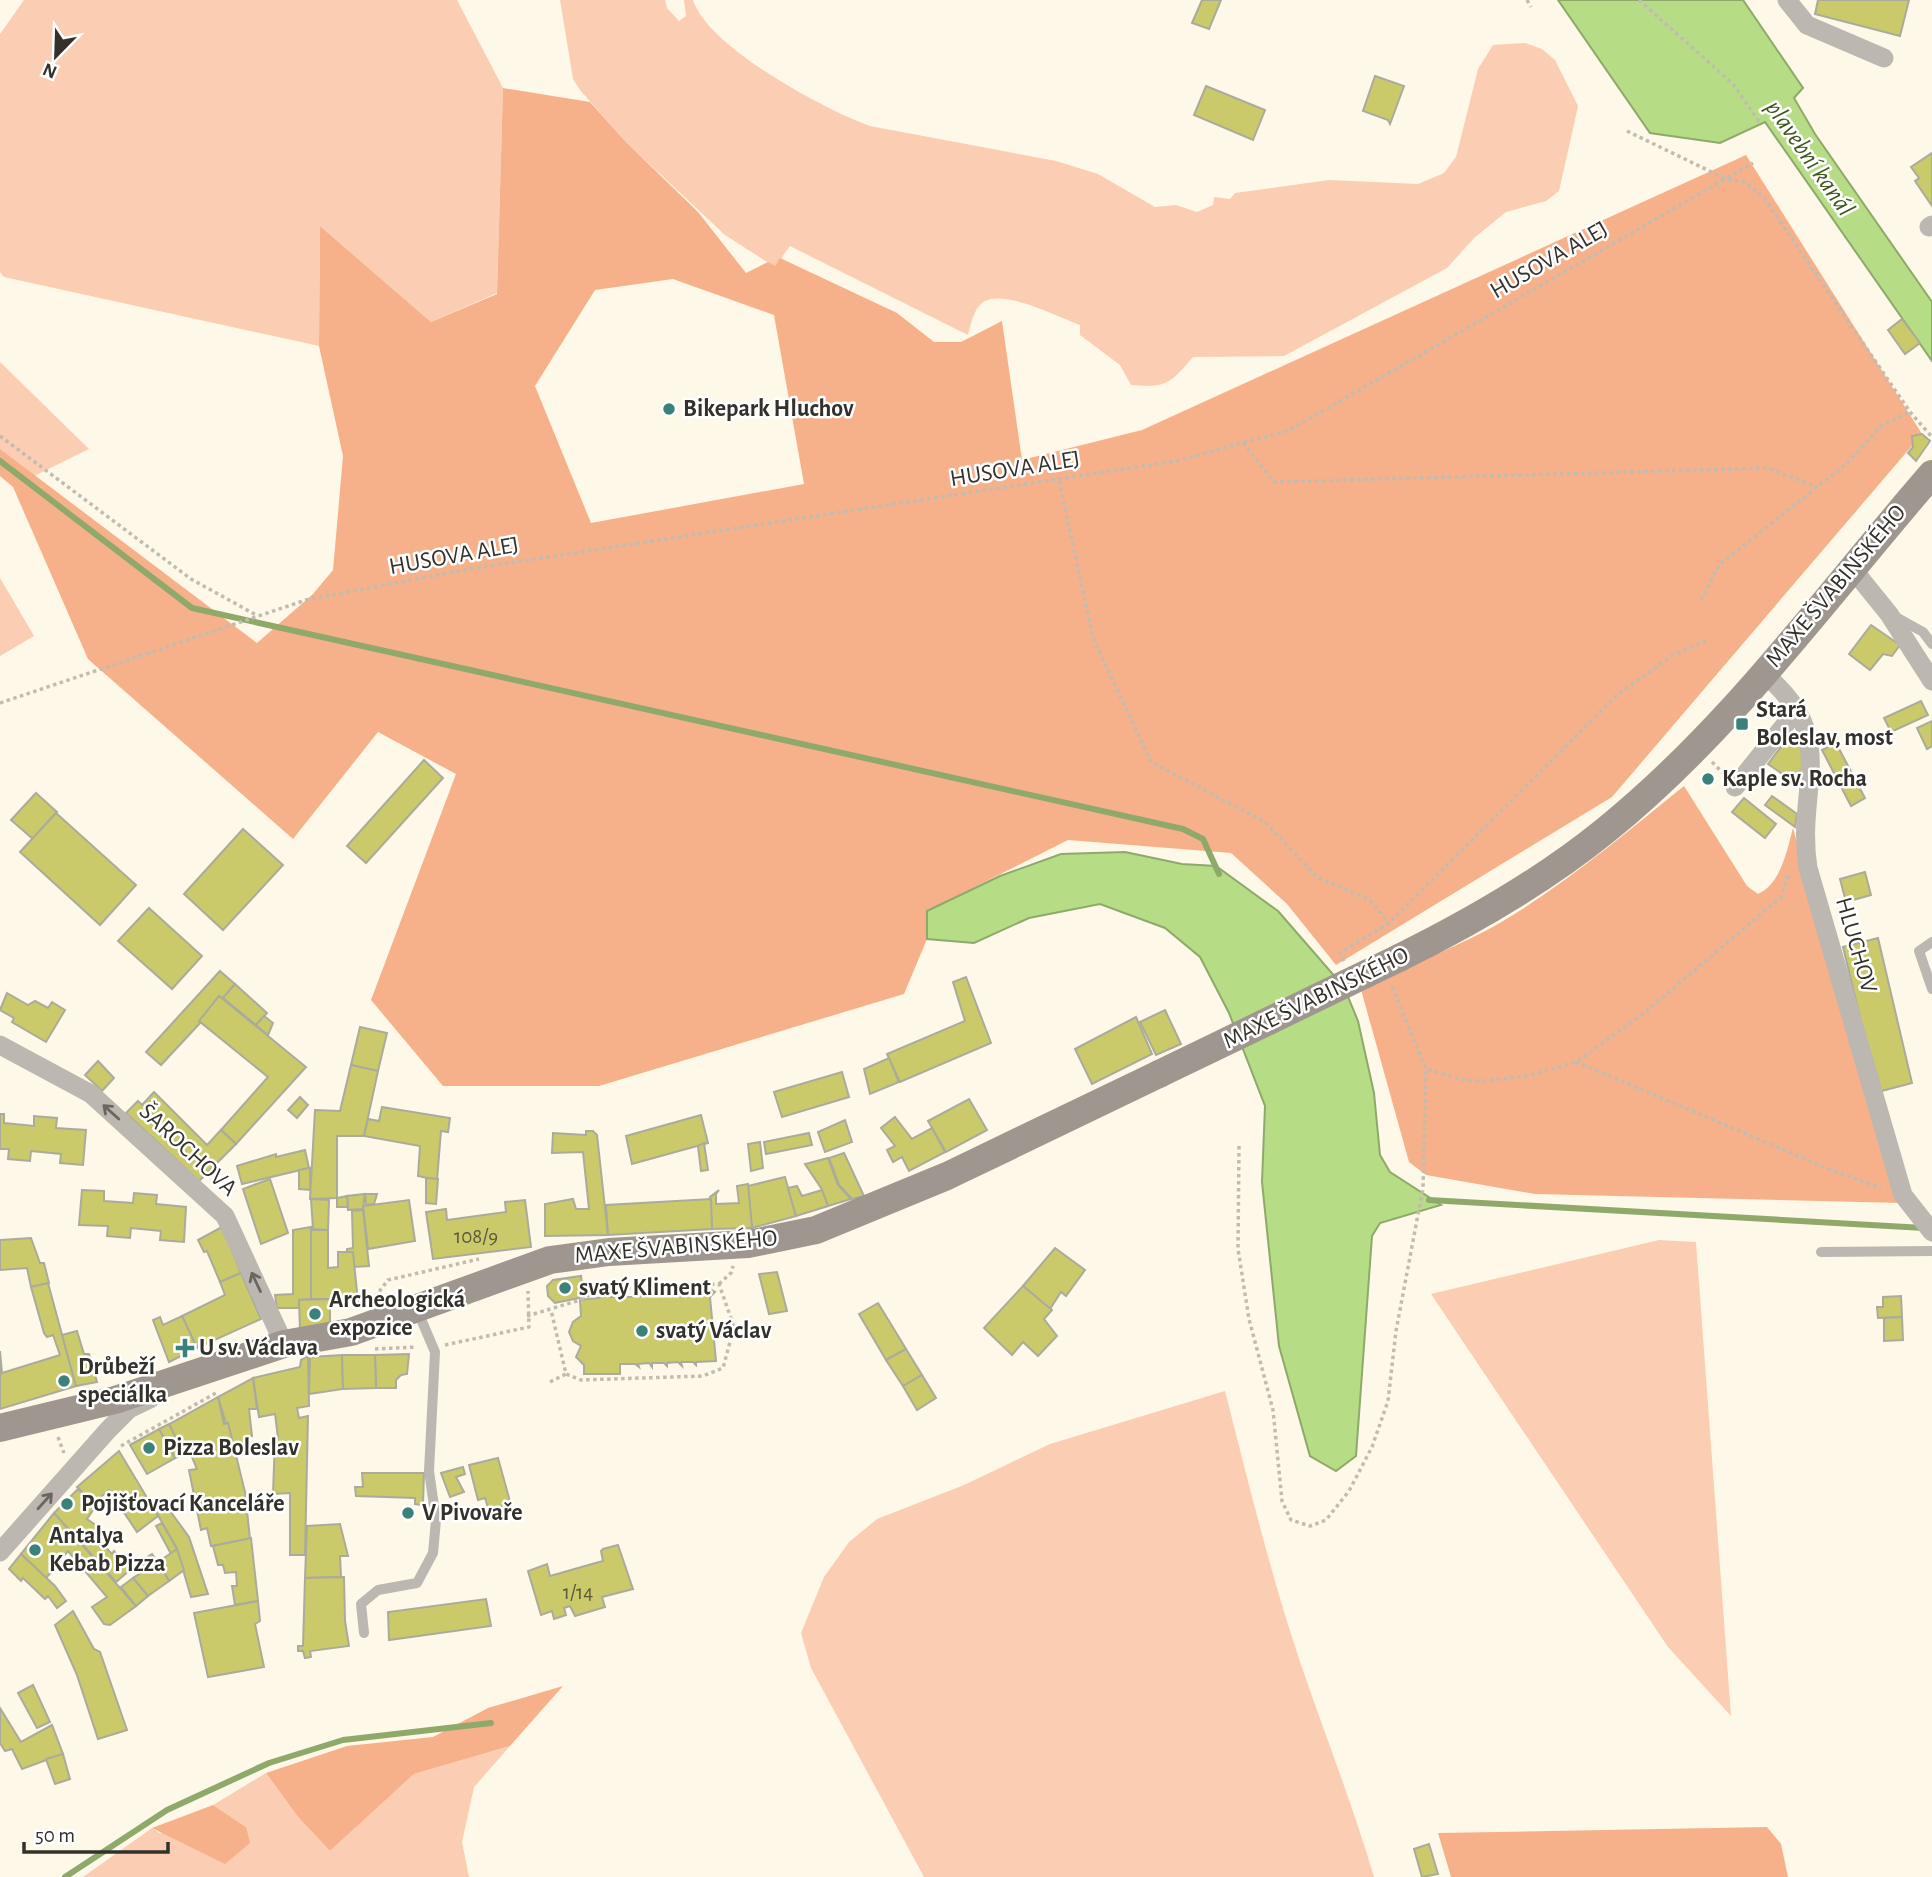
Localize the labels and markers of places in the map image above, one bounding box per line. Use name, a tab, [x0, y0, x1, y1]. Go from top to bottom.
place label: Bikepark Hluchov	[683, 397, 854, 421]
marker: Bikepark Hluchov	[661, 401, 677, 417]
place label: Stará Boleslav, most	[1756, 698, 1893, 750]
marker: Stará Boleslav, most	[1734, 716, 1750, 732]
place label: Kaple sv. Rocha	[1722, 767, 1867, 791]
marker: Kaple sv. Rocha	[1700, 771, 1716, 787]
place label: svatý Kliment	[579, 1276, 711, 1300]
marker: svatý Kliment	[557, 1280, 573, 1296]
place label: Archeologická expozice	[329, 1288, 465, 1340]
marker: Archeologická expozice	[307, 1306, 323, 1322]
place label: svatý Václav	[656, 1319, 772, 1343]
marker: svatý Václav	[634, 1323, 650, 1339]
place label: U sv. Václava	[199, 1336, 318, 1360]
marker: U sv. Václava	[177, 1340, 193, 1356]
place label: Drůbeží speciálka	[78, 1355, 167, 1407]
marker: Drůbeží speciálka	[56, 1373, 72, 1389]
place label: Pizza Boleslav	[163, 1436, 299, 1460]
marker: Pizza Boleslav	[141, 1440, 157, 1456]
place label: Pojišťovací Kanceláře	[81, 1492, 285, 1516]
marker: Pojišťovací Kanceláře	[59, 1496, 75, 1512]
place label: V Pivovaře	[422, 1501, 523, 1525]
marker: V Pivovaře	[400, 1505, 416, 1521]
place label: Antalya Kebab Pizza	[49, 1524, 165, 1576]
marker: Antalya Kebab Pizza	[27, 1542, 43, 1558]

